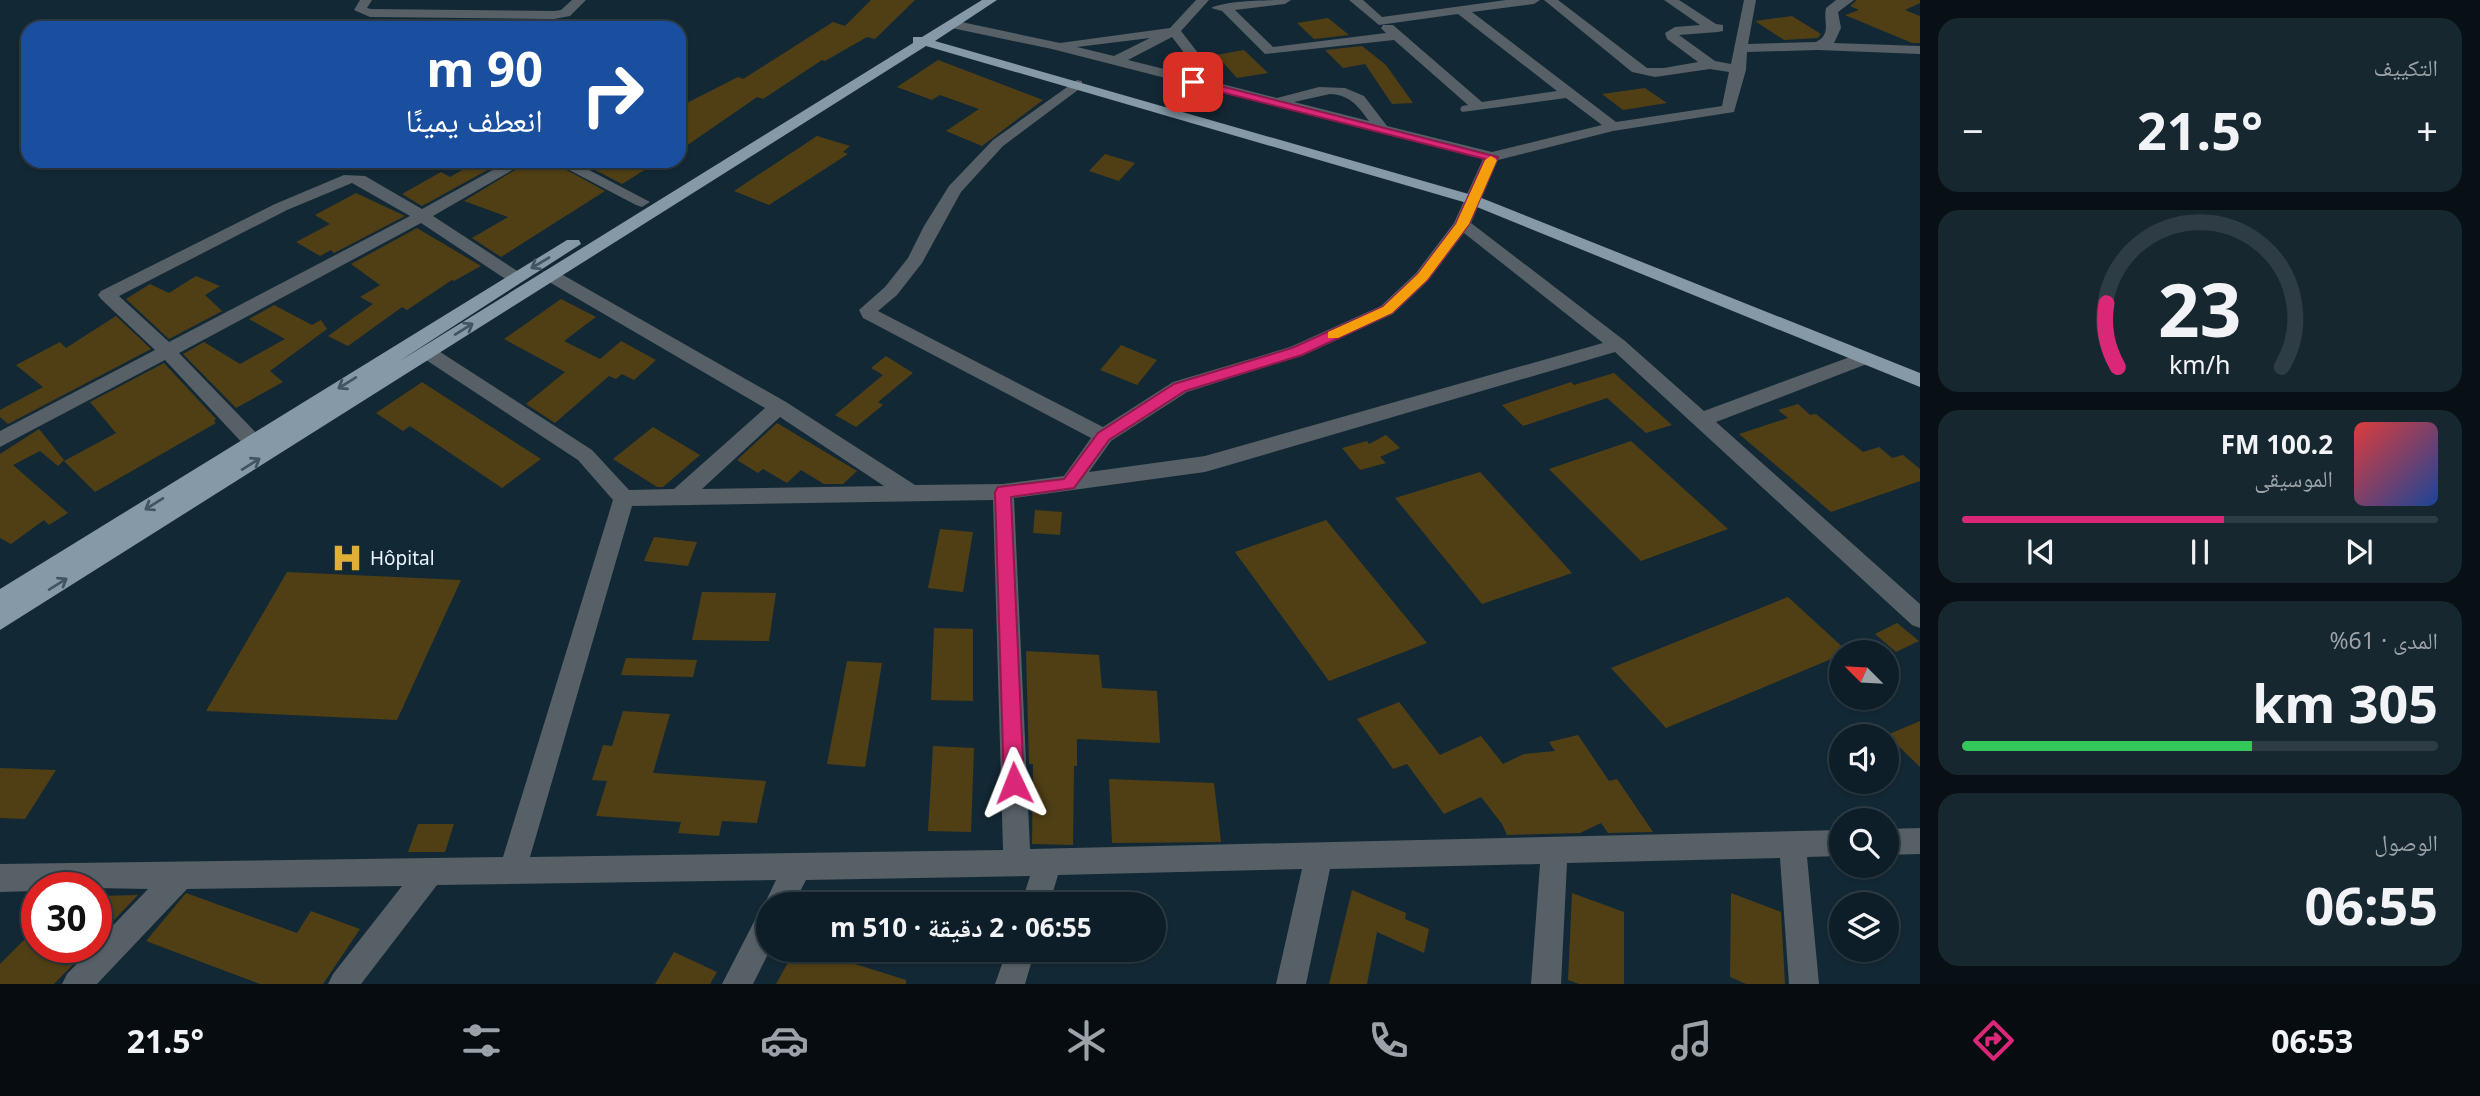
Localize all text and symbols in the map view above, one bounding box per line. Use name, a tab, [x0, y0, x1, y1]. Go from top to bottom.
text: 90 m	[426, 35, 543, 101]
icon: right	[567, 49, 658, 140]
text: التكييف	[2373, 51, 2438, 83]
pin	[1163, 52, 1223, 112]
icon: arrive	[1174, 63, 1212, 101]
text: 21.5°	[2137, 94, 2263, 165]
text: انعطف يمينًا	[406, 98, 543, 141]
text: −	[1962, 104, 1984, 156]
text: +	[2416, 104, 2438, 156]
one-way arrow	[531, 257, 551, 271]
text: 23	[2158, 259, 2242, 358]
one-way arrow	[454, 322, 473, 337]
text: km/h	[2169, 346, 2231, 380]
one-way arrow	[338, 376, 357, 391]
text: 100.2 FM	[2221, 426, 2333, 462]
one-way arrow	[241, 457, 260, 472]
text: الموسيقى	[2254, 462, 2333, 494]
one-way arrow	[145, 496, 164, 511]
icon: previous	[2022, 533, 2060, 571]
icon: pause	[2181, 533, 2219, 571]
icon: next	[2340, 533, 2378, 571]
hospital icon: Hôpital	[330, 541, 364, 575]
place label: Hôpital	[370, 545, 435, 571]
one-way arrow	[48, 577, 67, 592]
text: المدى · 61%	[2329, 624, 2438, 656]
north arrow	[1829, 640, 1899, 710]
map controls	[1829, 640, 1899, 962]
text: 305 km	[2252, 667, 2438, 738]
button: sound	[1829, 724, 1899, 794]
position arrow	[977, 746, 1051, 820]
button: search	[1829, 808, 1899, 878]
text: الوصول	[2374, 826, 2438, 858]
text: 06:55	[2304, 869, 2438, 940]
speed limit sign: 30	[21, 872, 112, 963]
button: layers	[1829, 892, 1899, 962]
text: 06:55 · 2 دقيقة · 510 m	[830, 909, 1092, 945]
icon: filters	[457, 1016, 506, 1065]
icon: car	[760, 1016, 809, 1065]
icon: climate	[1062, 1016, 1111, 1065]
icon: phone	[1364, 1016, 1413, 1065]
icon: music	[1667, 1016, 1716, 1065]
icon: directions	[1969, 1016, 2018, 1065]
text: 21.5°	[127, 1019, 204, 1062]
text: 06:53	[2271, 1019, 2353, 1062]

